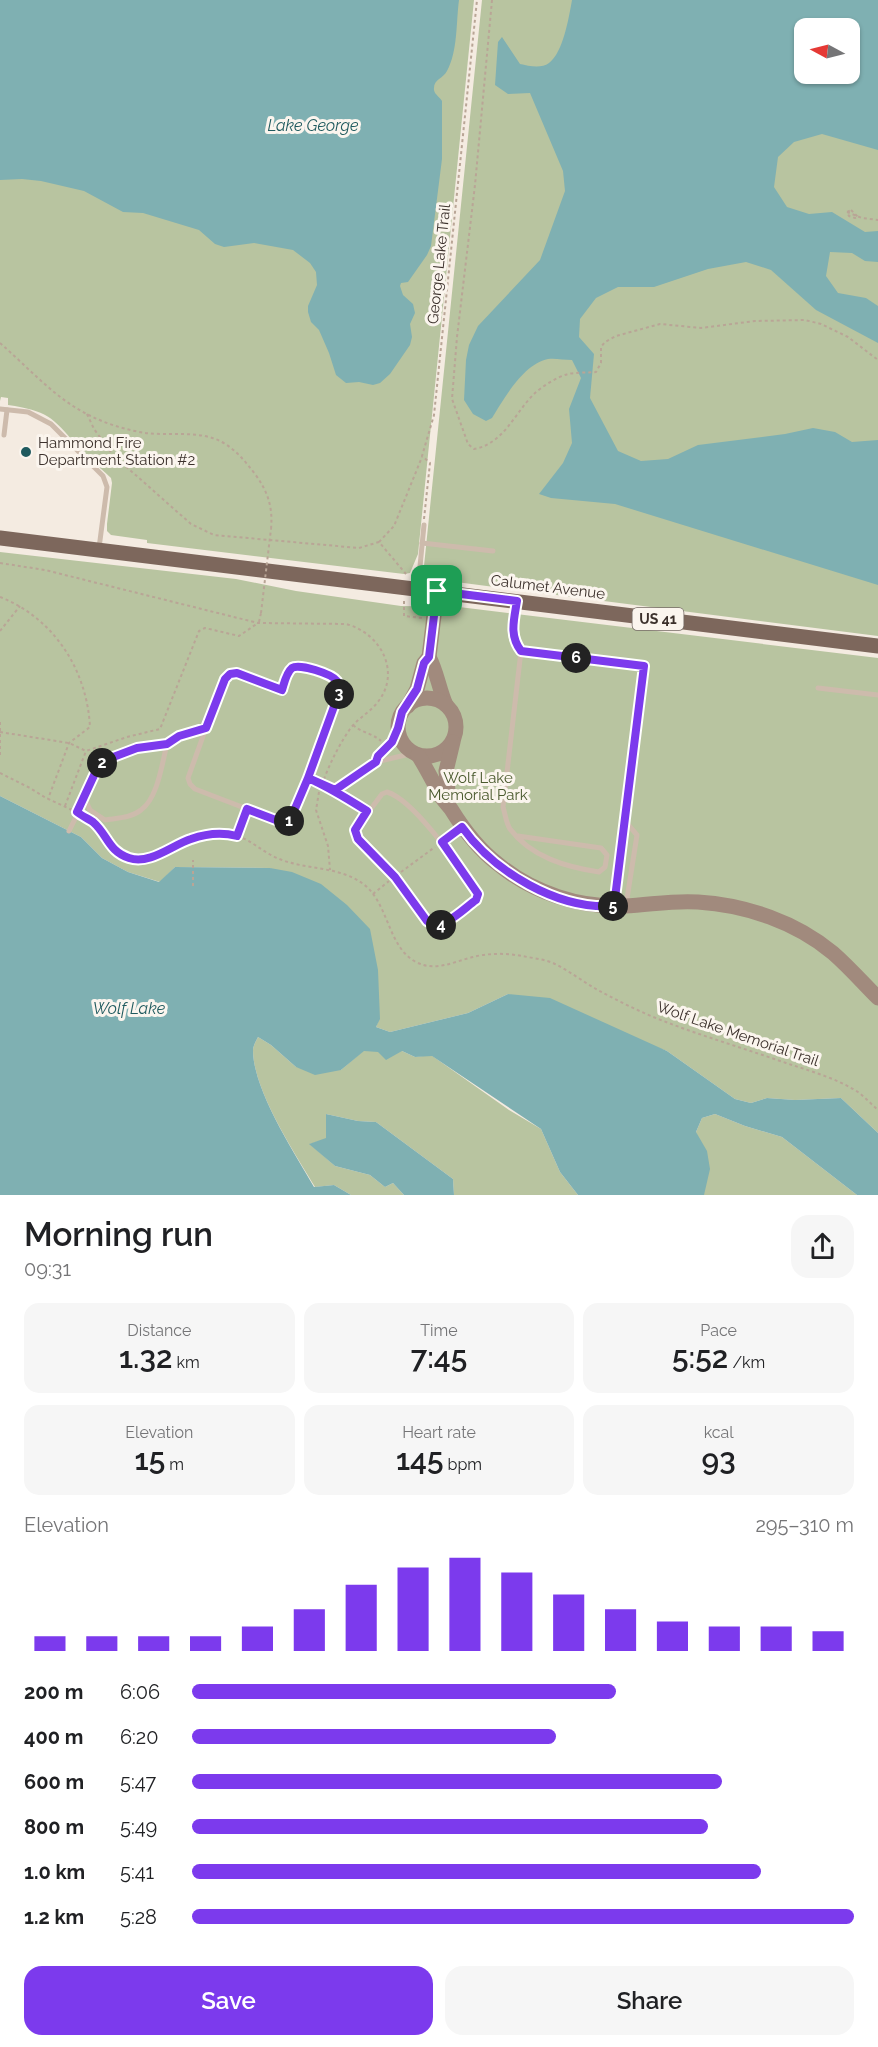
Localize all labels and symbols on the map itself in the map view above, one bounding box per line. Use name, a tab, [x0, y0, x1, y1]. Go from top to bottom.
north arrow	[794, 18, 860, 84]
water label: Lake George	[267, 116, 359, 135]
street label: George Lake Trail	[424, 202, 454, 325]
place label: Hammond Fire Department Station #2	[38, 434, 195, 469]
marker: Hammond Fire Department Station #2	[19, 445, 33, 459]
pin	[411, 565, 462, 616]
street label: Calumet Avenue	[490, 571, 606, 603]
road number: US 41	[632, 608, 684, 630]
pin: 6	[561, 643, 591, 673]
pin: 3	[324, 679, 354, 709]
pin: 2	[87, 748, 117, 778]
park label: Wolf Lake Memorial Park	[428, 769, 528, 804]
pin: 1	[274, 806, 304, 836]
pin: 5	[598, 891, 628, 921]
pin: 4	[426, 910, 456, 940]
street label: Wolf Lake Memorial Trail	[655, 998, 822, 1070]
water label: Wolf Lake	[93, 999, 166, 1018]

